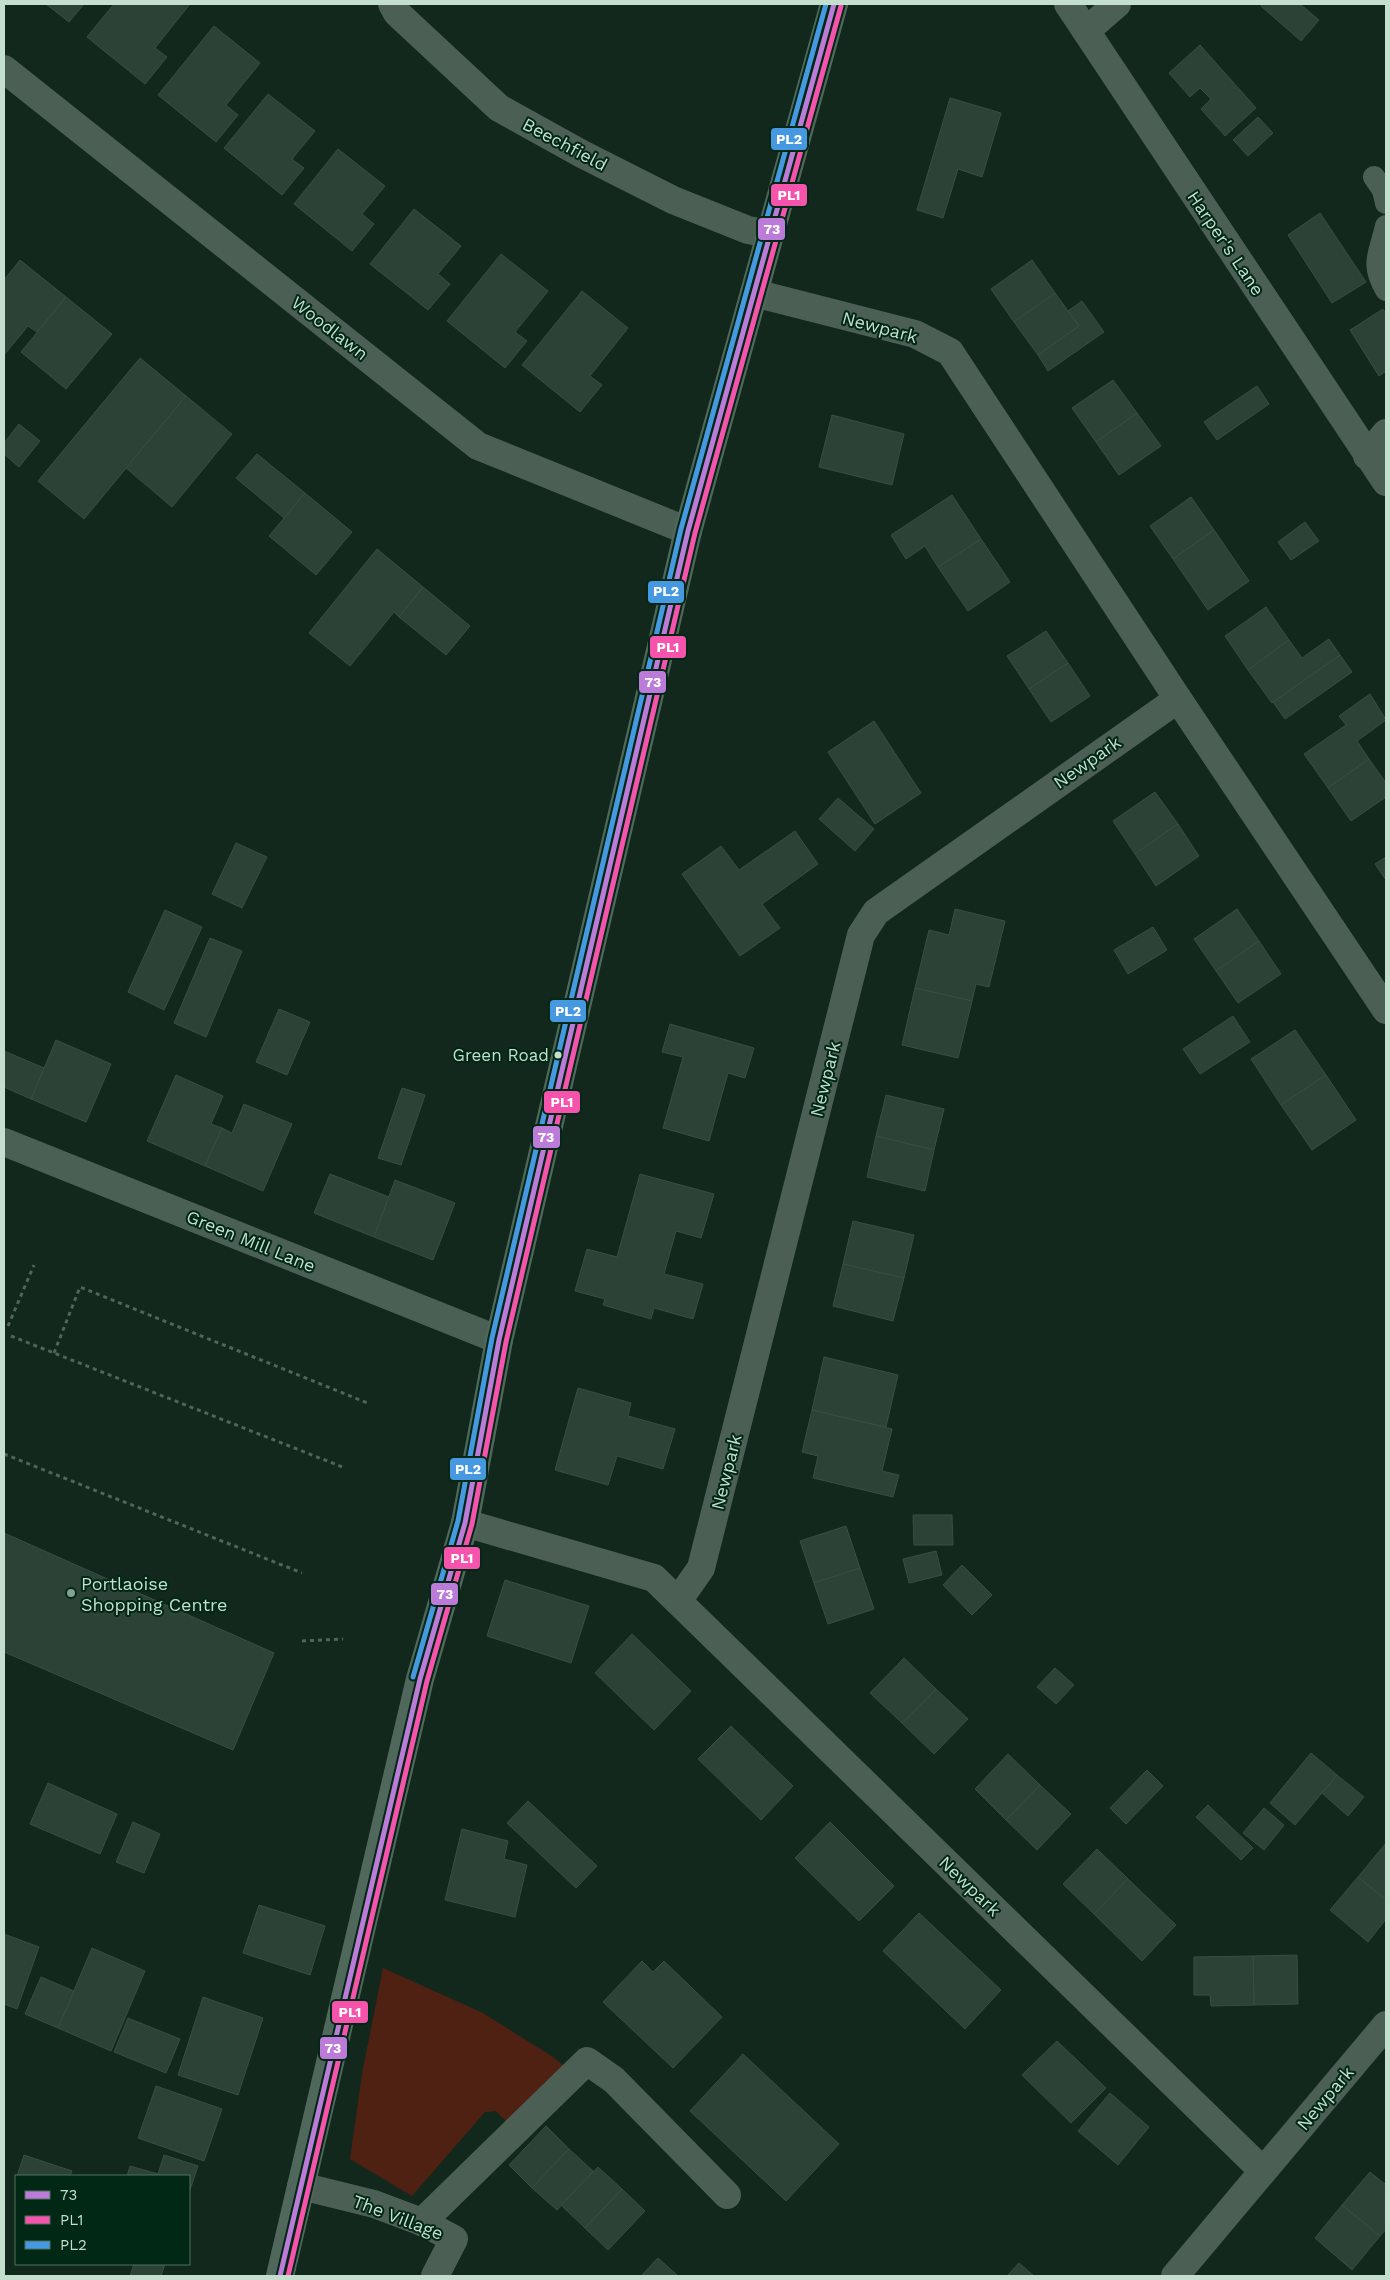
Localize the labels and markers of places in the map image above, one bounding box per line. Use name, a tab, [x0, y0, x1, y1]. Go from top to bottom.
place label: Green Road	[453, 1045, 549, 1065]
marker: Green Road	[553, 1050, 563, 1060]
place label: Portlaoise Shopping Centre	[81, 1573, 227, 1615]
marker: Portlaoise Shopping Centre	[65, 1587, 77, 1599]

